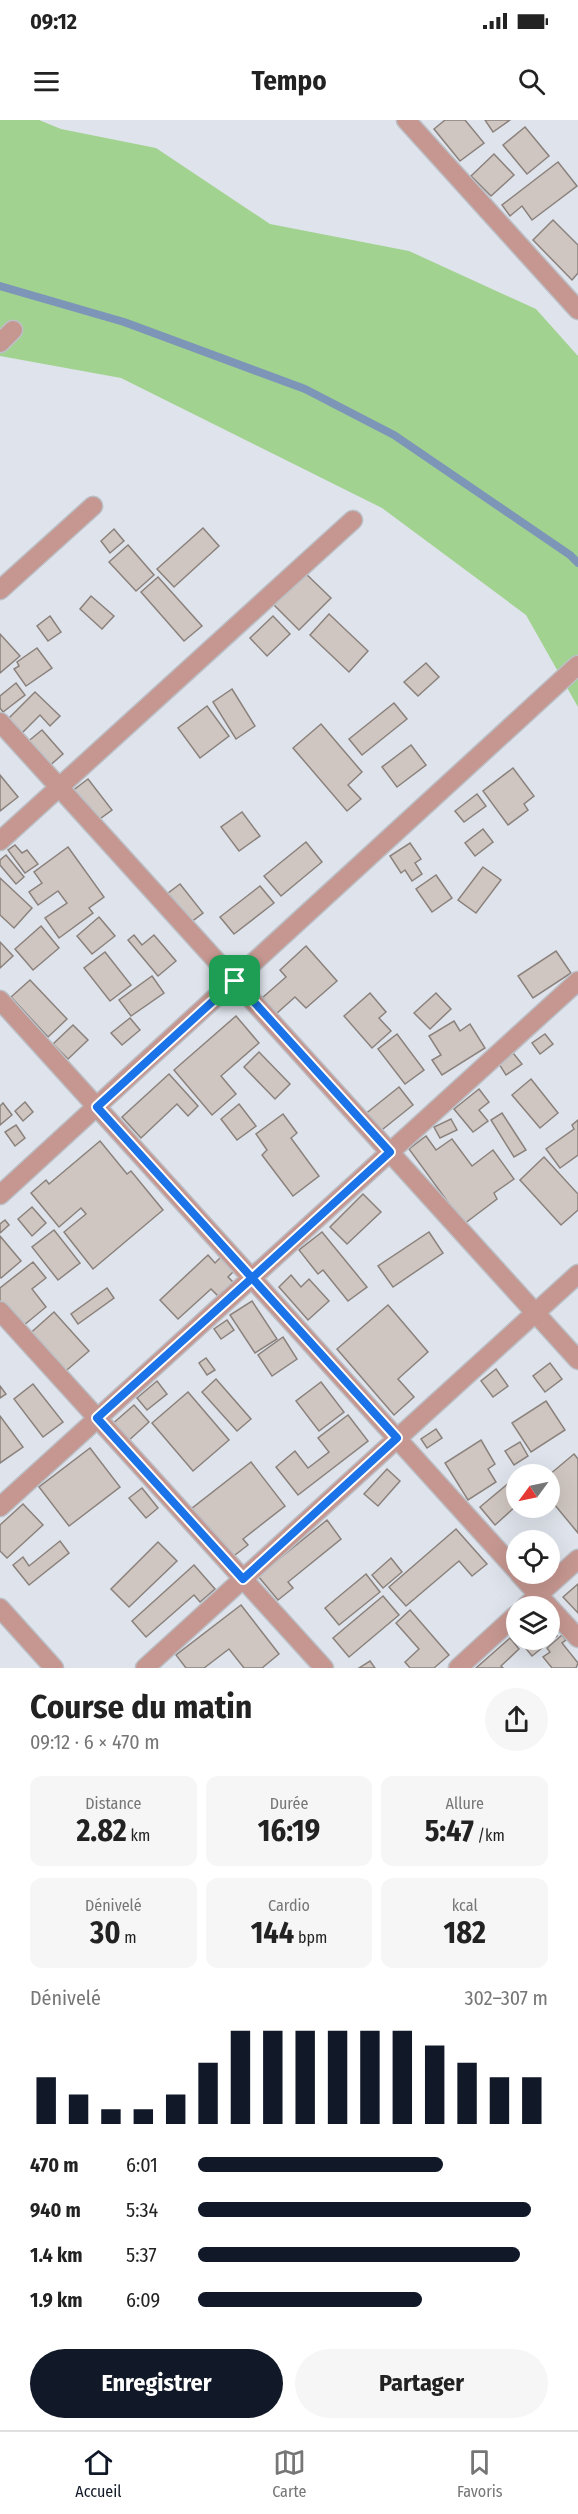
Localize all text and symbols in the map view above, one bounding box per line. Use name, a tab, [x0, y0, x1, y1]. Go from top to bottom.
text: 09:12	[30, 8, 77, 35]
icon: menu	[30, 65, 63, 98]
text: Tempo	[251, 65, 327, 97]
icon: search	[515, 65, 548, 98]
pin	[209, 955, 260, 1006]
icon: arrive	[218, 964, 251, 997]
north arrow	[506, 1464, 560, 1518]
map controls	[506, 1464, 560, 1650]
button: locate	[506, 1530, 560, 1584]
button: layers	[506, 1596, 560, 1650]
text: Course du matin	[30, 1687, 252, 1727]
button: share	[485, 1688, 548, 1751]
text: 09:12 · 6 × 470 m	[30, 1730, 160, 1754]
text: Distance	[85, 1794, 141, 1813]
text: Durée	[270, 1794, 308, 1813]
text: Allure	[446, 1794, 484, 1813]
text: 2.82	[76, 1813, 127, 1849]
text: 16:19	[258, 1813, 320, 1849]
text: 5:47	[425, 1813, 474, 1849]
text: km	[127, 1826, 150, 1845]
text: /km	[474, 1826, 505, 1845]
text: Dénivelé	[85, 1896, 142, 1915]
text: Cardio	[268, 1896, 310, 1915]
text: kcal	[452, 1896, 478, 1915]
text: 30	[90, 1915, 121, 1951]
text: 144	[251, 1915, 294, 1951]
text: 182	[444, 1915, 486, 1951]
text: m	[121, 1928, 137, 1947]
text: bpm	[294, 1928, 327, 1947]
text: Dénivelé	[30, 1986, 101, 2010]
text: 302–307 m	[464, 1986, 548, 2010]
text: 470 m	[30, 2153, 79, 2177]
text: 6:01	[126, 2153, 158, 2177]
text: 940 m	[30, 2198, 81, 2222]
text: 5:34	[126, 2198, 158, 2222]
text: 1.4 km	[30, 2243, 82, 2267]
text: 5:37	[126, 2243, 157, 2267]
text: 1.9 km	[30, 2288, 83, 2312]
text: 6:09	[126, 2288, 160, 2312]
button: Enregistrer	[30, 2349, 283, 2418]
button: Partager	[295, 2349, 548, 2418]
tab: Accueil	[75, 2446, 122, 2501]
tab: Carte	[272, 2446, 306, 2501]
tab: Favoris	[457, 2446, 503, 2501]

